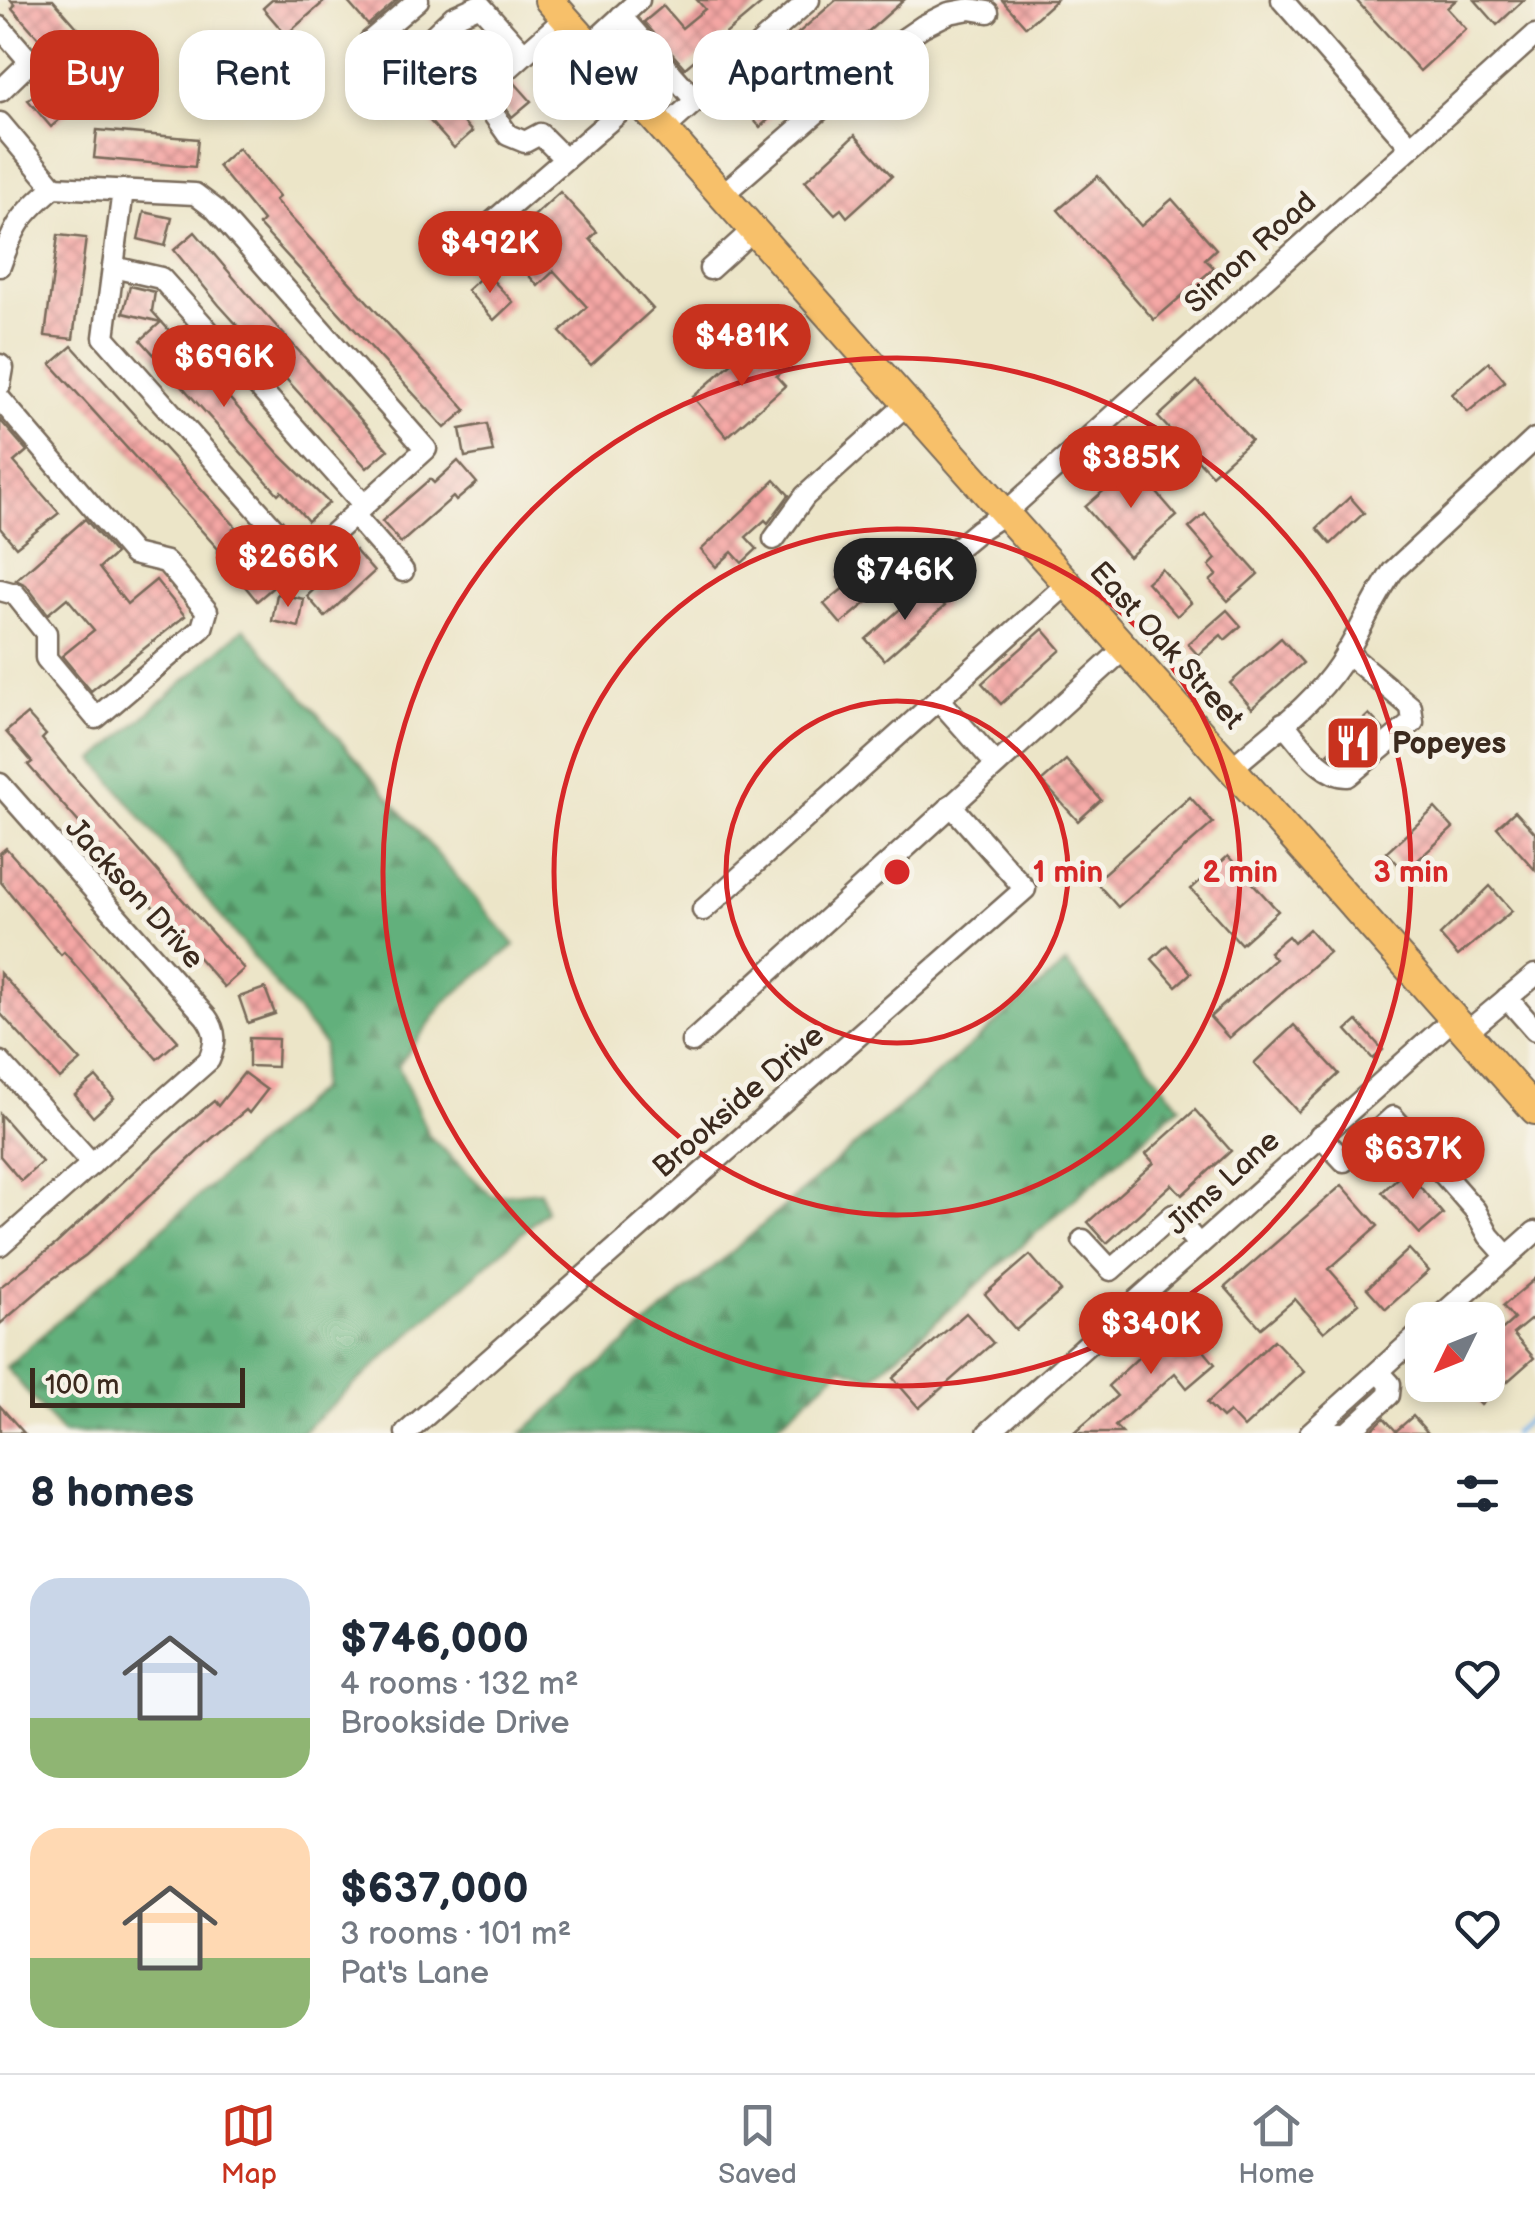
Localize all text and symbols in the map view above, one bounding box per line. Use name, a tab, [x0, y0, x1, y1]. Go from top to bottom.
chip: Buy	[30, 30, 159, 120]
chip: Rent	[179, 30, 325, 120]
chip: Filters	[345, 30, 513, 120]
chip: New	[533, 30, 673, 120]
chip: Apartment	[693, 30, 929, 120]
street label: Simon Road	[1177, 184, 1324, 321]
pin: $492K	[420, 211, 560, 296]
text: $492K	[440, 224, 540, 263]
pin: $481K	[672, 304, 812, 389]
text: $481K	[695, 317, 789, 356]
pin: $696K	[154, 325, 294, 410]
text: $696K	[174, 338, 274, 377]
pin: $385K	[1061, 426, 1201, 511]
text: $385K	[1081, 439, 1181, 478]
pin: $266K	[218, 525, 358, 610]
text: $266K	[238, 538, 338, 577]
pin: $746K	[835, 538, 975, 623]
text: $746K	[856, 551, 954, 590]
street label: East Oak Street	[1082, 555, 1251, 737]
restaurant icon: Popeyes	[1323, 713, 1383, 773]
place label: Popeyes	[1392, 726, 1506, 762]
street label: Jackson Drive	[57, 811, 211, 976]
centre of rings	[879, 854, 915, 890]
text: 1 min	[1033, 855, 1103, 891]
text: 2 min	[1202, 855, 1278, 891]
text: 3 min	[1373, 855, 1449, 891]
street label: Brookside Drive	[646, 1018, 832, 1186]
pin: $637K	[1343, 1117, 1483, 1202]
street label: Jims Lane	[1160, 1123, 1287, 1243]
text: $637K	[1364, 1130, 1462, 1169]
pin: $340K	[1081, 1292, 1221, 1377]
north arrow	[1405, 1302, 1505, 1402]
map controls	[1405, 1302, 1505, 1402]
text: $340K	[1101, 1305, 1201, 1344]
scale bar	[30, 1363, 245, 1408]
text: 100 m	[45, 1369, 119, 1402]
icon: filters	[1450, 1466, 1505, 1521]
text: 8 homes	[30, 1468, 194, 1519]
text: $746,000	[340, 1614, 529, 1665]
icon: home	[110, 1618, 230, 1738]
icon: heart	[1450, 1651, 1505, 1706]
text: 4 rooms · 132 m²	[340, 1665, 578, 1704]
text: Brookside Drive	[340, 1704, 569, 1743]
text: $637,000	[340, 1864, 529, 1915]
icon: home	[110, 1868, 230, 1988]
icon: heart	[1450, 1901, 1505, 1956]
text: 3 rooms · 101 m²	[340, 1915, 571, 1954]
text: Pat's Lane	[340, 1954, 489, 1993]
tab: Map	[221, 2098, 277, 2191]
tab: Saved	[718, 2098, 797, 2191]
tab: Home	[1238, 2098, 1314, 2191]

